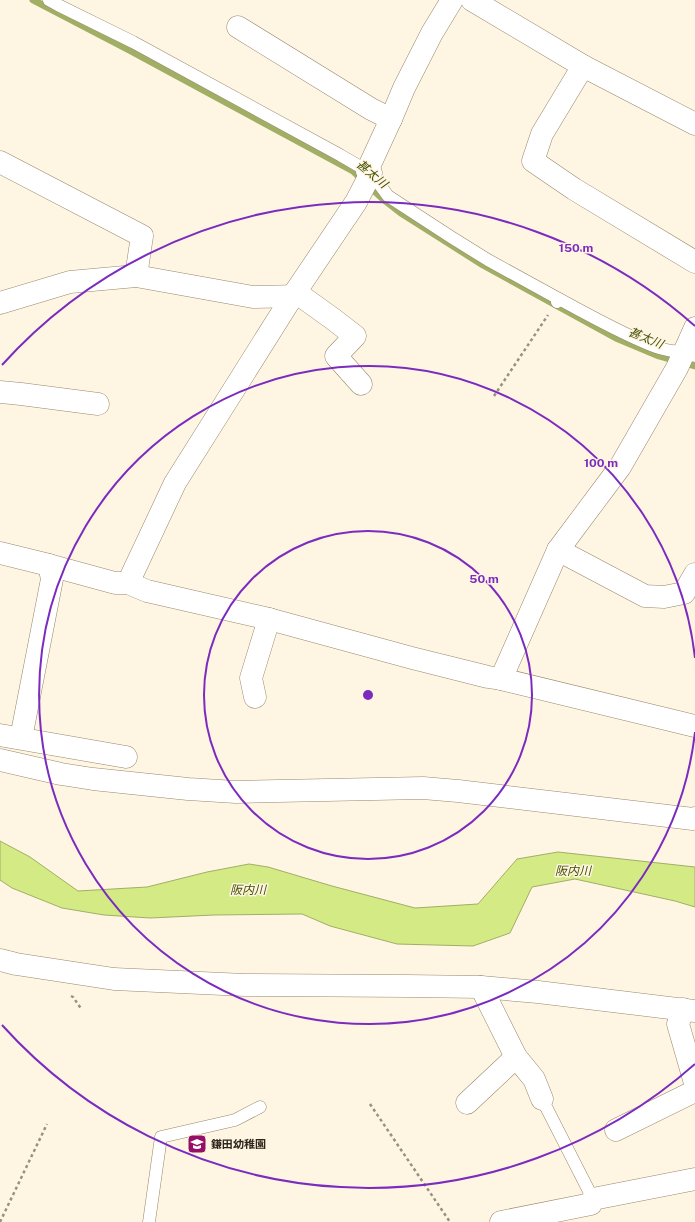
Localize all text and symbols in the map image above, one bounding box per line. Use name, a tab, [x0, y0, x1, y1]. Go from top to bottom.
water label: 甚太川	[354, 157, 392, 192]
text: 150 m	[559, 241, 593, 255]
water label: 甚太川	[627, 325, 667, 352]
text: 100 m	[584, 456, 618, 470]
text: 50 m	[469, 572, 499, 586]
centre of rings	[361, 688, 375, 702]
water label: 阪内川	[555, 864, 593, 878]
water label: 阪内川	[230, 883, 268, 897]
school or university icon: 鎌田幼稚園	[186, 1133, 208, 1155]
place label: 鎌田幼稚園	[211, 1138, 266, 1150]

